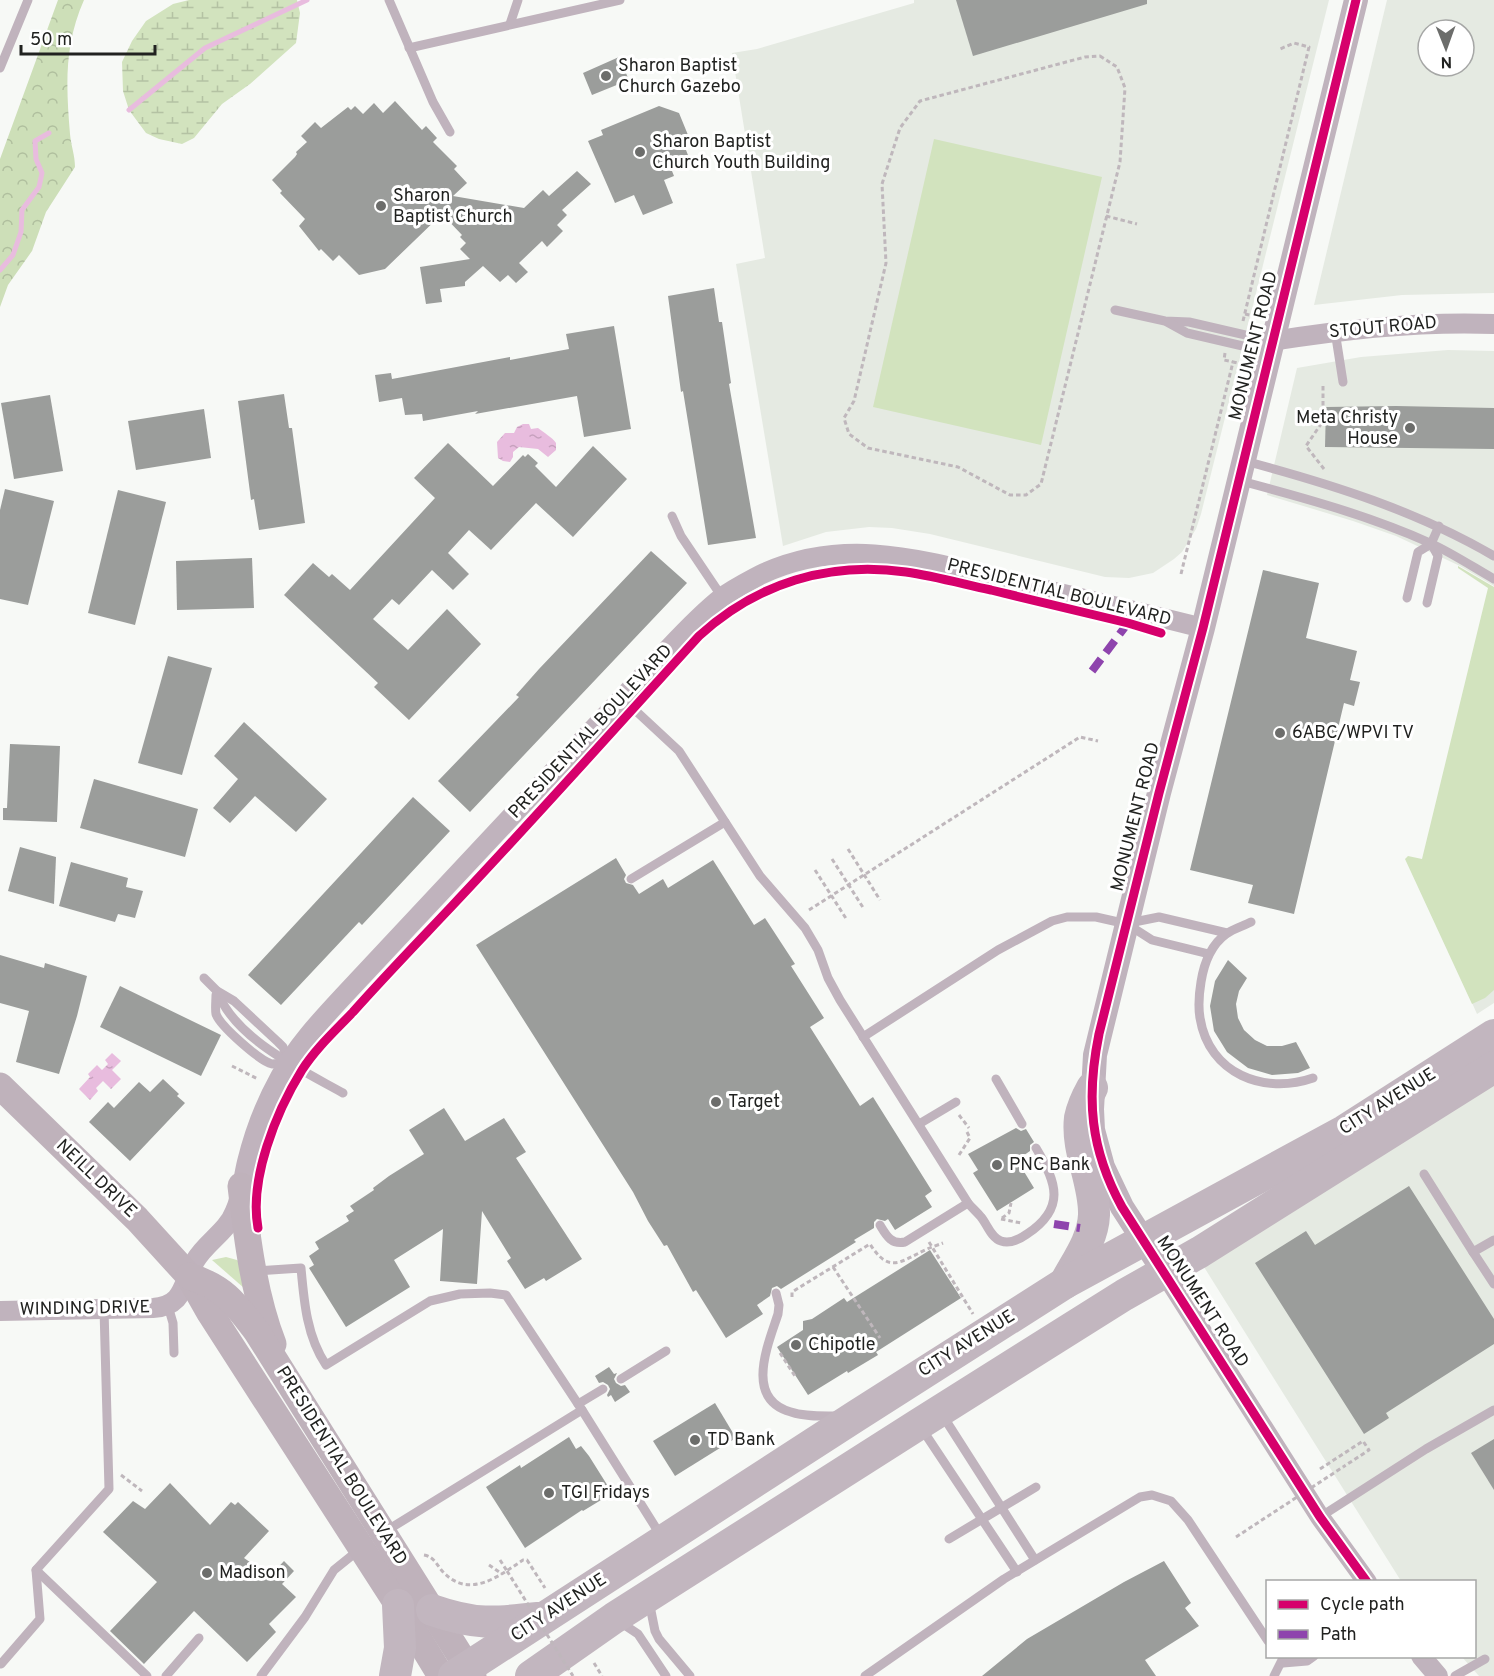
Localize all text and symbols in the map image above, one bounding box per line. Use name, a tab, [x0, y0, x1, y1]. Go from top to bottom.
scale bar	[21, 18, 154, 56]
north arrow	[1416, 18, 1476, 78]
text: 50 m	[30, 29, 72, 52]
text: N	[1440, 51, 1452, 71]
place label: Sharon Baptist Church Gazebo	[618, 55, 741, 99]
marker: Sharon Baptist Church Gazebo	[599, 69, 613, 83]
place label: Sharon Baptist Church Youth Building	[652, 131, 831, 175]
marker: Sharon Baptist Church Youth Building	[633, 145, 647, 159]
place label: Sharon Baptist Church	[393, 185, 513, 229]
marker: Sharon Baptist Church	[374, 199, 388, 213]
street label: MONUMENT ROAD	[1224, 269, 1284, 423]
street label: STOUT ROAD	[1328, 312, 1438, 344]
place label: Meta Christy House	[1296, 407, 1398, 451]
marker: Meta Christy House	[1403, 421, 1417, 435]
street label: PRESIDENTIAL BOULEVARD	[944, 554, 1174, 632]
street label: PRESIDENTIAL BOULEVARD	[504, 640, 678, 824]
place label: 6ABC/WPVI TV	[1292, 722, 1414, 745]
marker: 6ABC/WPVI TV	[1273, 726, 1287, 740]
street label: MONUMENT ROAD	[1106, 740, 1166, 894]
street label: CITY AVENUE	[1335, 1063, 1441, 1141]
place label: Target	[728, 1091, 780, 1114]
marker: Target	[709, 1095, 723, 1109]
street label: NEILL DRIVE	[51, 1135, 141, 1223]
place label: PNC Bank	[1009, 1154, 1090, 1177]
marker: PNC Bank	[990, 1158, 1004, 1172]
street label: MONUMENT ROAD	[1151, 1232, 1253, 1372]
street label: WINDING DRIVE	[20, 1296, 150, 1322]
street label: CITY AVENUE	[914, 1305, 1020, 1383]
place label: Chipotle	[808, 1334, 876, 1357]
marker: Chipotle	[789, 1338, 803, 1352]
street label: PRESIDENTIAL BOULEVARD	[270, 1362, 412, 1570]
place label: TD Bank	[707, 1429, 775, 1452]
marker: TD Bank	[688, 1433, 702, 1447]
place label: TGI Fridays	[561, 1482, 650, 1505]
marker: TGI Fridays	[542, 1486, 556, 1500]
place label: Madison	[219, 1562, 286, 1585]
marker: Madison	[200, 1566, 214, 1580]
street label: CITY AVENUE	[507, 1568, 611, 1648]
legend	[1266, 1580, 1476, 1658]
text: Cycle path	[1320, 1594, 1405, 1617]
text: Path	[1320, 1624, 1357, 1647]

